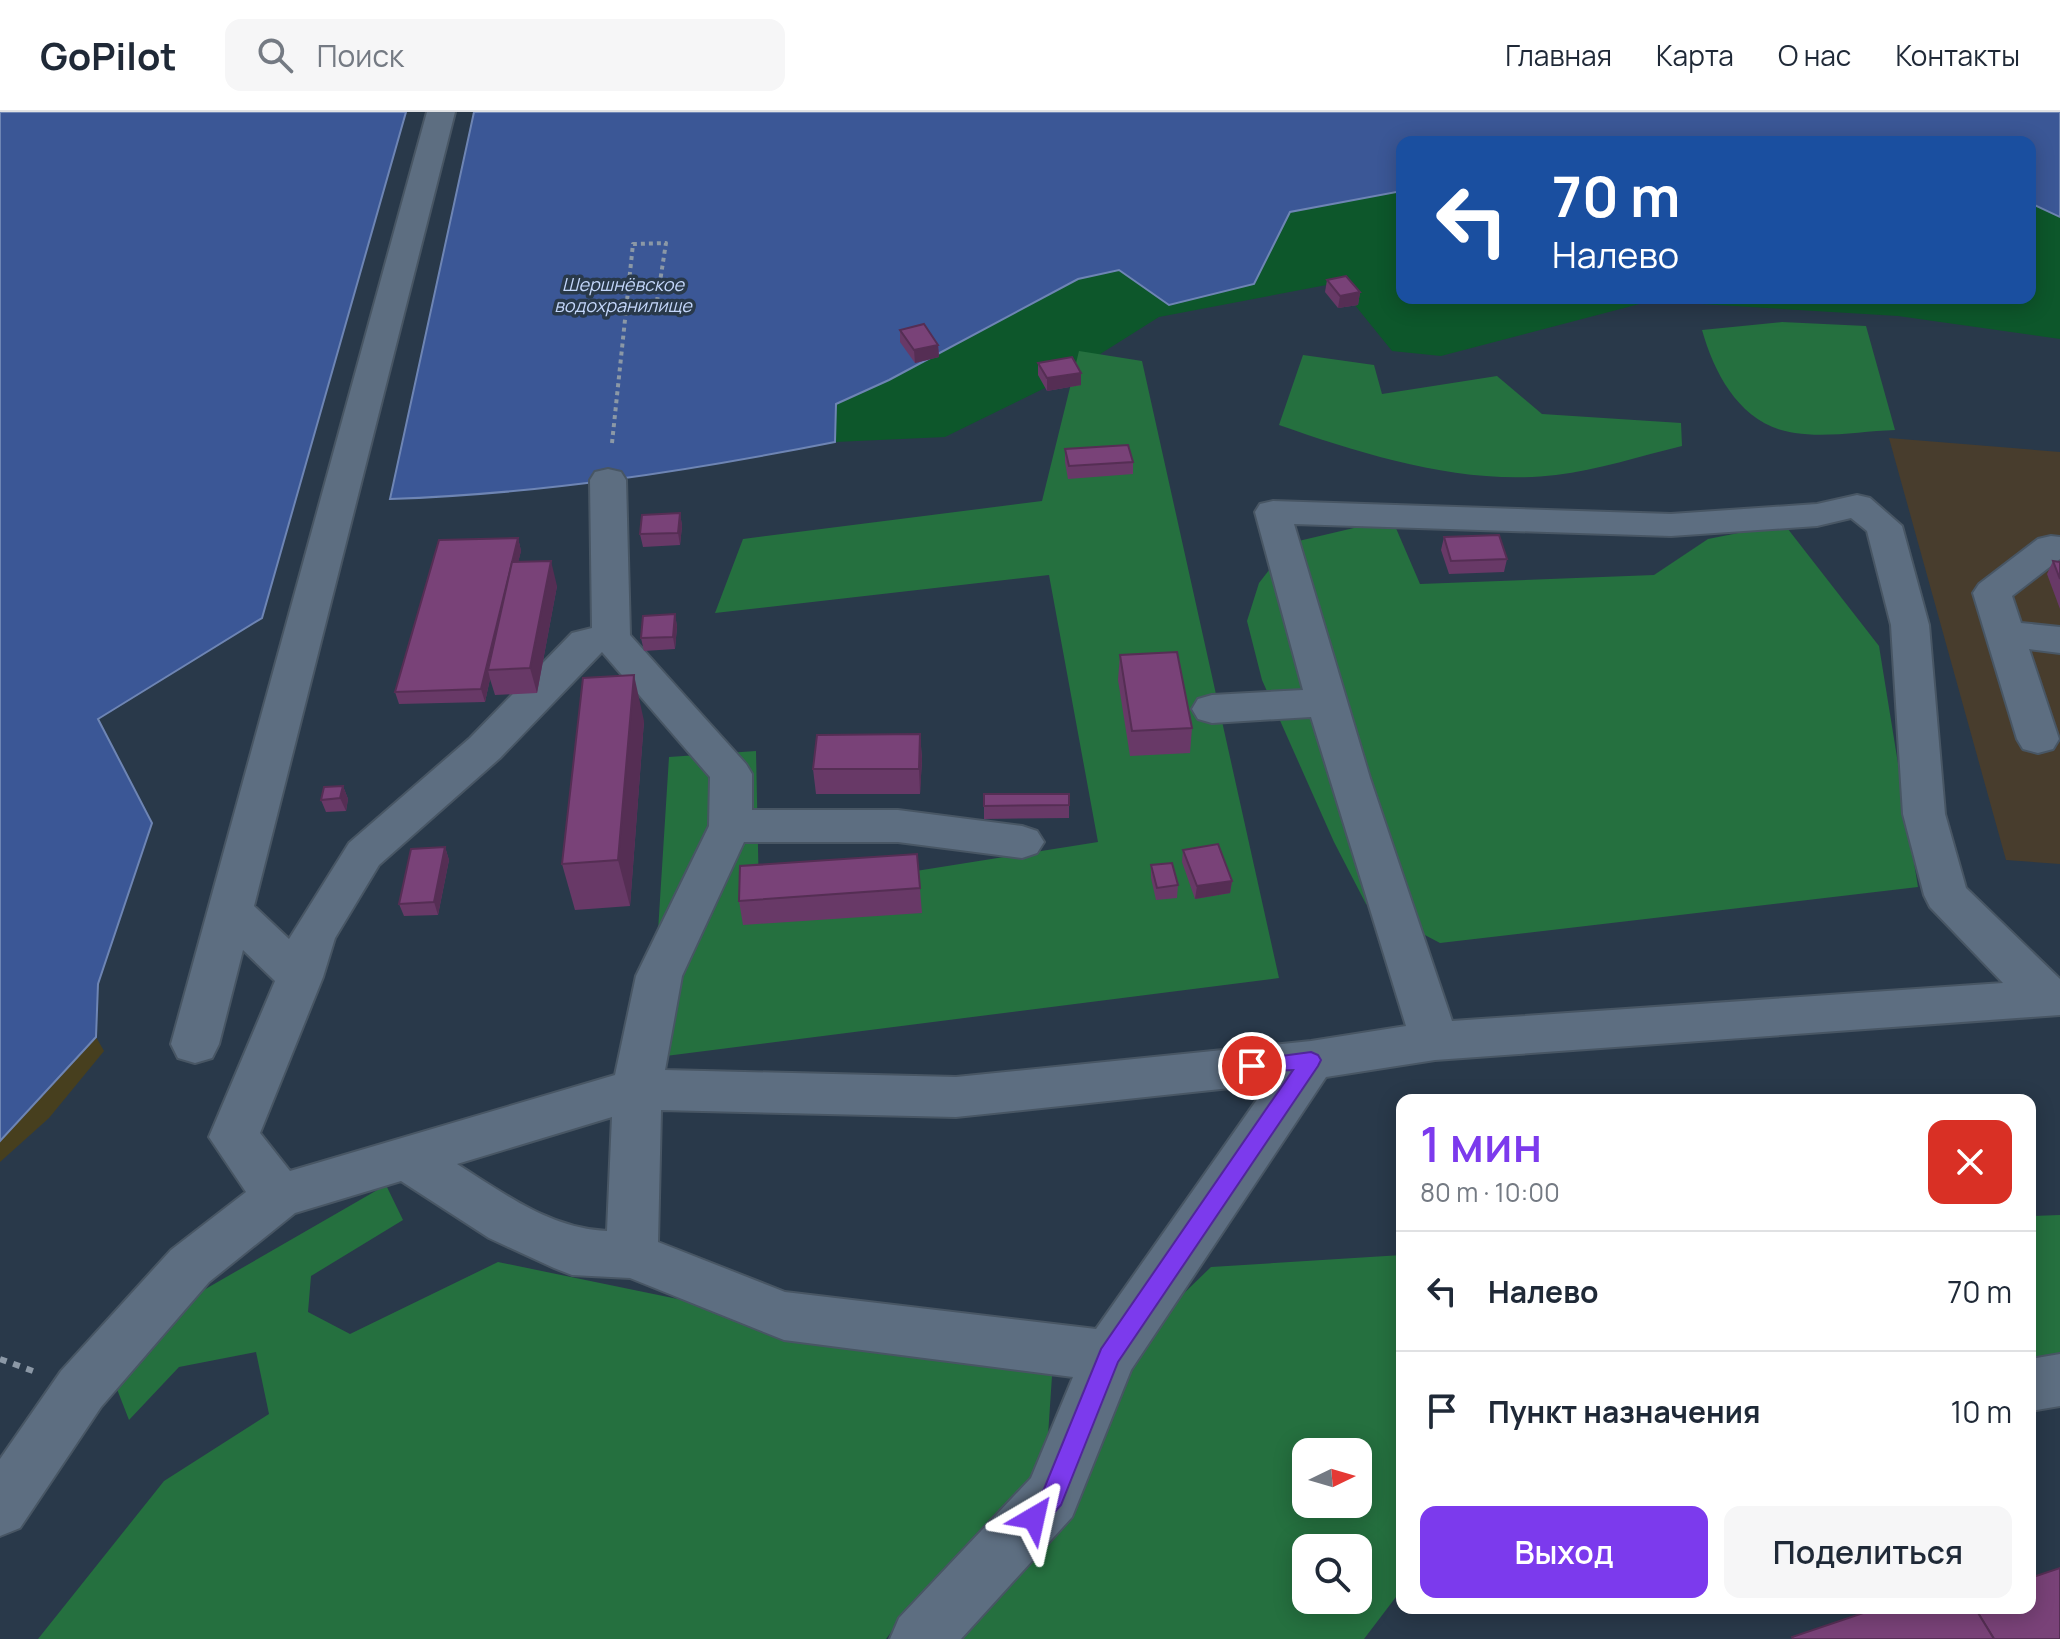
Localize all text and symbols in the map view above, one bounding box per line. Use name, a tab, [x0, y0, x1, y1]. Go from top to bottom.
search box	[225, 19, 785, 91]
text: GoPilot	[40, 29, 177, 81]
icon: search	[253, 33, 297, 77]
text: Поиск	[317, 35, 404, 76]
text: Главная	[1505, 36, 1612, 74]
text: Карта	[1656, 36, 1734, 74]
text: О нас	[1778, 36, 1851, 74]
text: Контакты	[1895, 36, 2020, 74]
text: 70 m	[1552, 157, 1680, 234]
icon: left	[1420, 168, 1524, 272]
text: Налево	[1552, 230, 1679, 279]
water label: Шершнёвское водохранилище	[554, 272, 693, 317]
pin	[1218, 1032, 1286, 1100]
icon: arrive	[1230, 1044, 1274, 1088]
text: 1 мин	[1420, 1111, 1542, 1176]
button: close	[1928, 1120, 2012, 1204]
text: 80 m · 10:00	[1420, 1174, 1560, 1210]
icon: left	[1420, 1269, 1464, 1313]
text: Налево	[1488, 1271, 1598, 1312]
text: 70 m	[1947, 1271, 2012, 1312]
icon: arrive	[1420, 1389, 1464, 1433]
text: Пункт назначения	[1488, 1391, 1761, 1432]
text: 10 m	[1951, 1391, 2012, 1432]
north arrow	[1292, 1438, 1372, 1518]
map controls	[1292, 1438, 1372, 1614]
position arrow	[992, 1476, 1076, 1560]
button: Выход	[1420, 1506, 1708, 1598]
button: Поделиться	[1724, 1506, 2012, 1598]
button: search	[1292, 1534, 1372, 1614]

